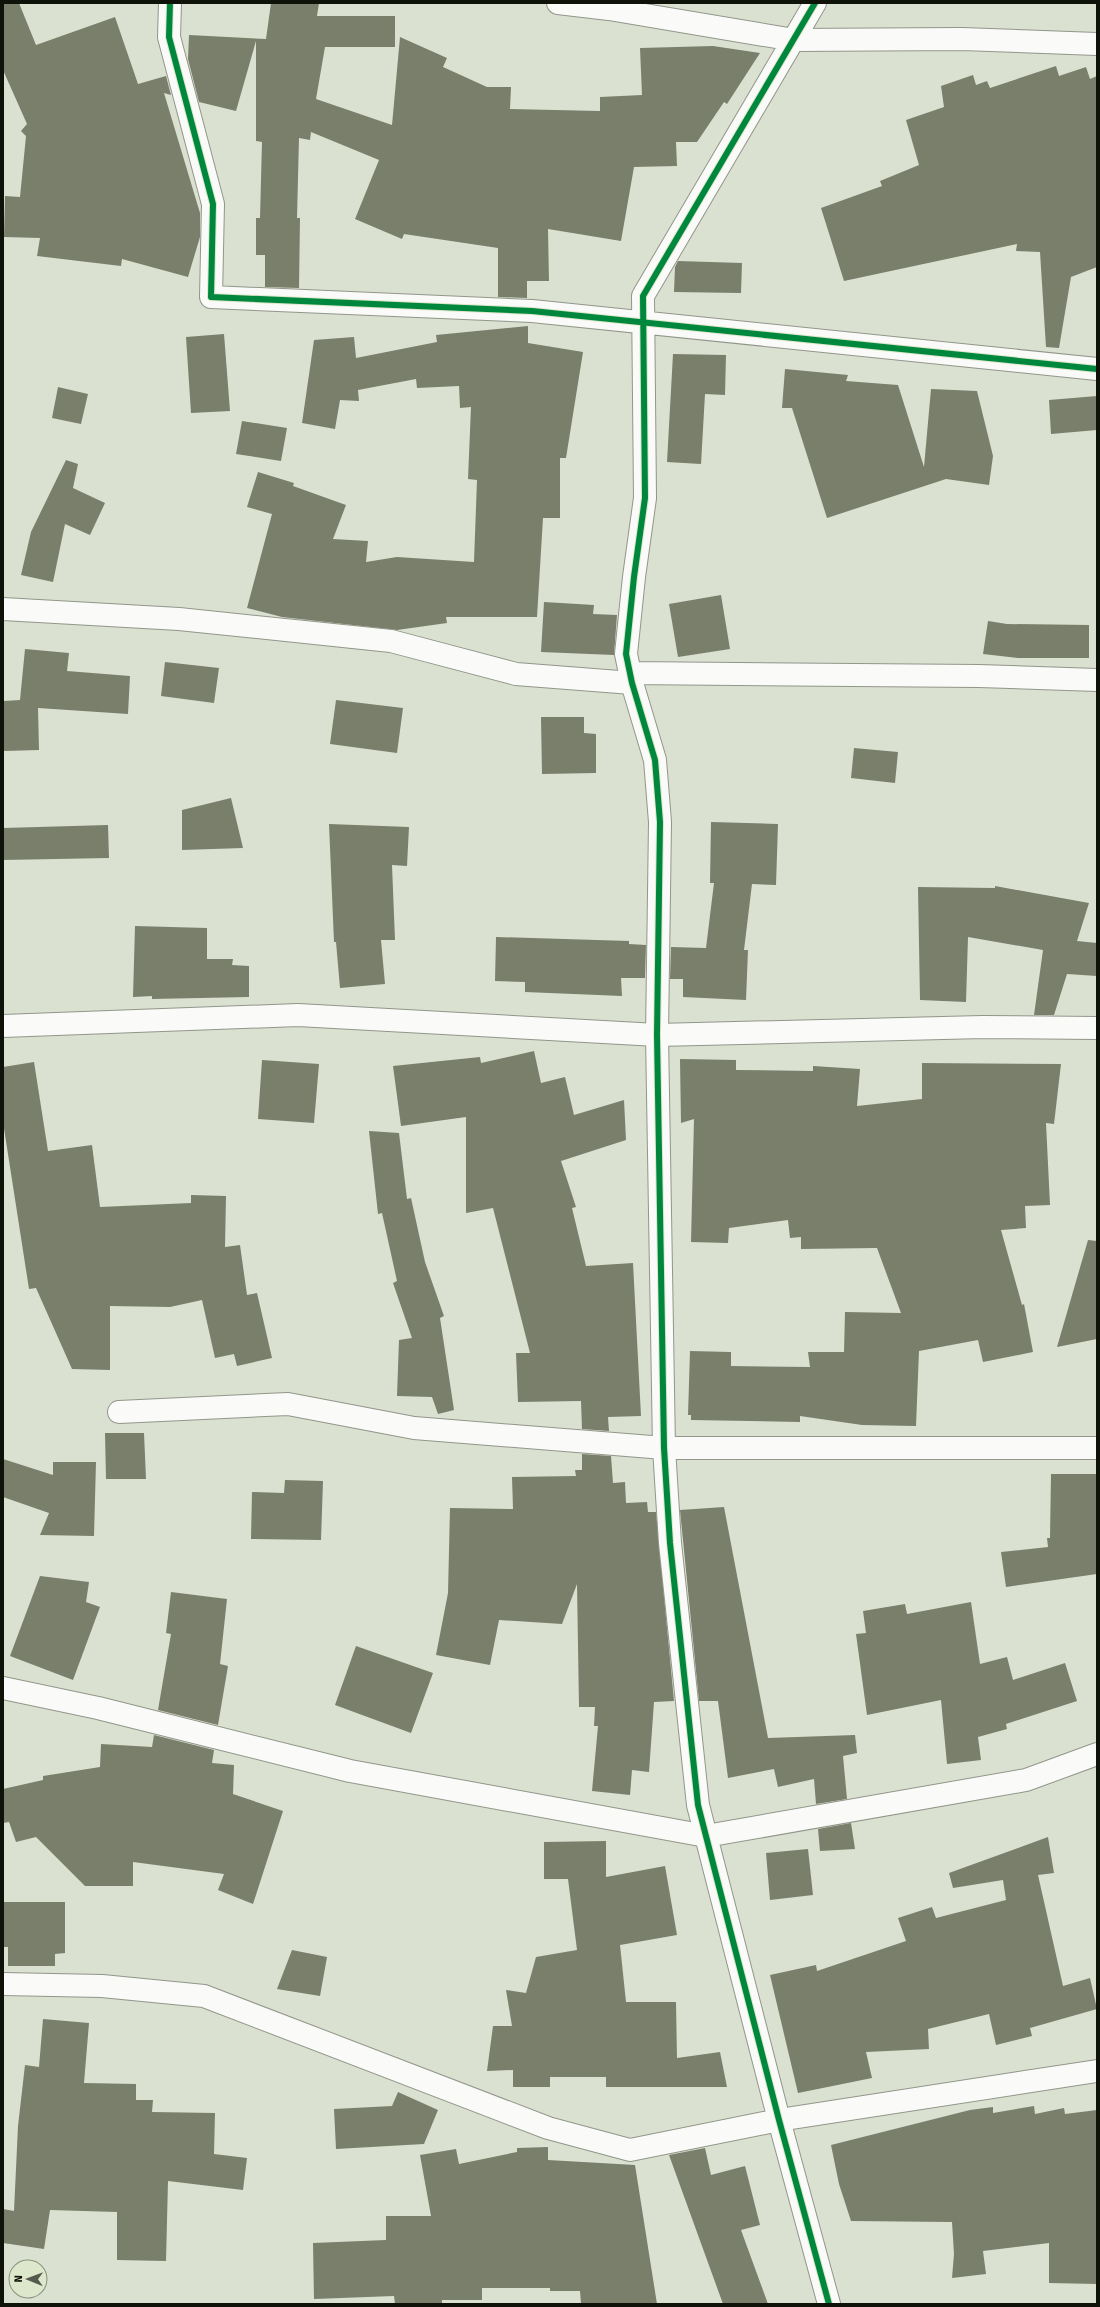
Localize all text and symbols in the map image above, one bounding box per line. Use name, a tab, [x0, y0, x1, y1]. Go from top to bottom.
north arrow	[8, 2259, 48, 2299]
text: N	[12, 2275, 25, 2283]

